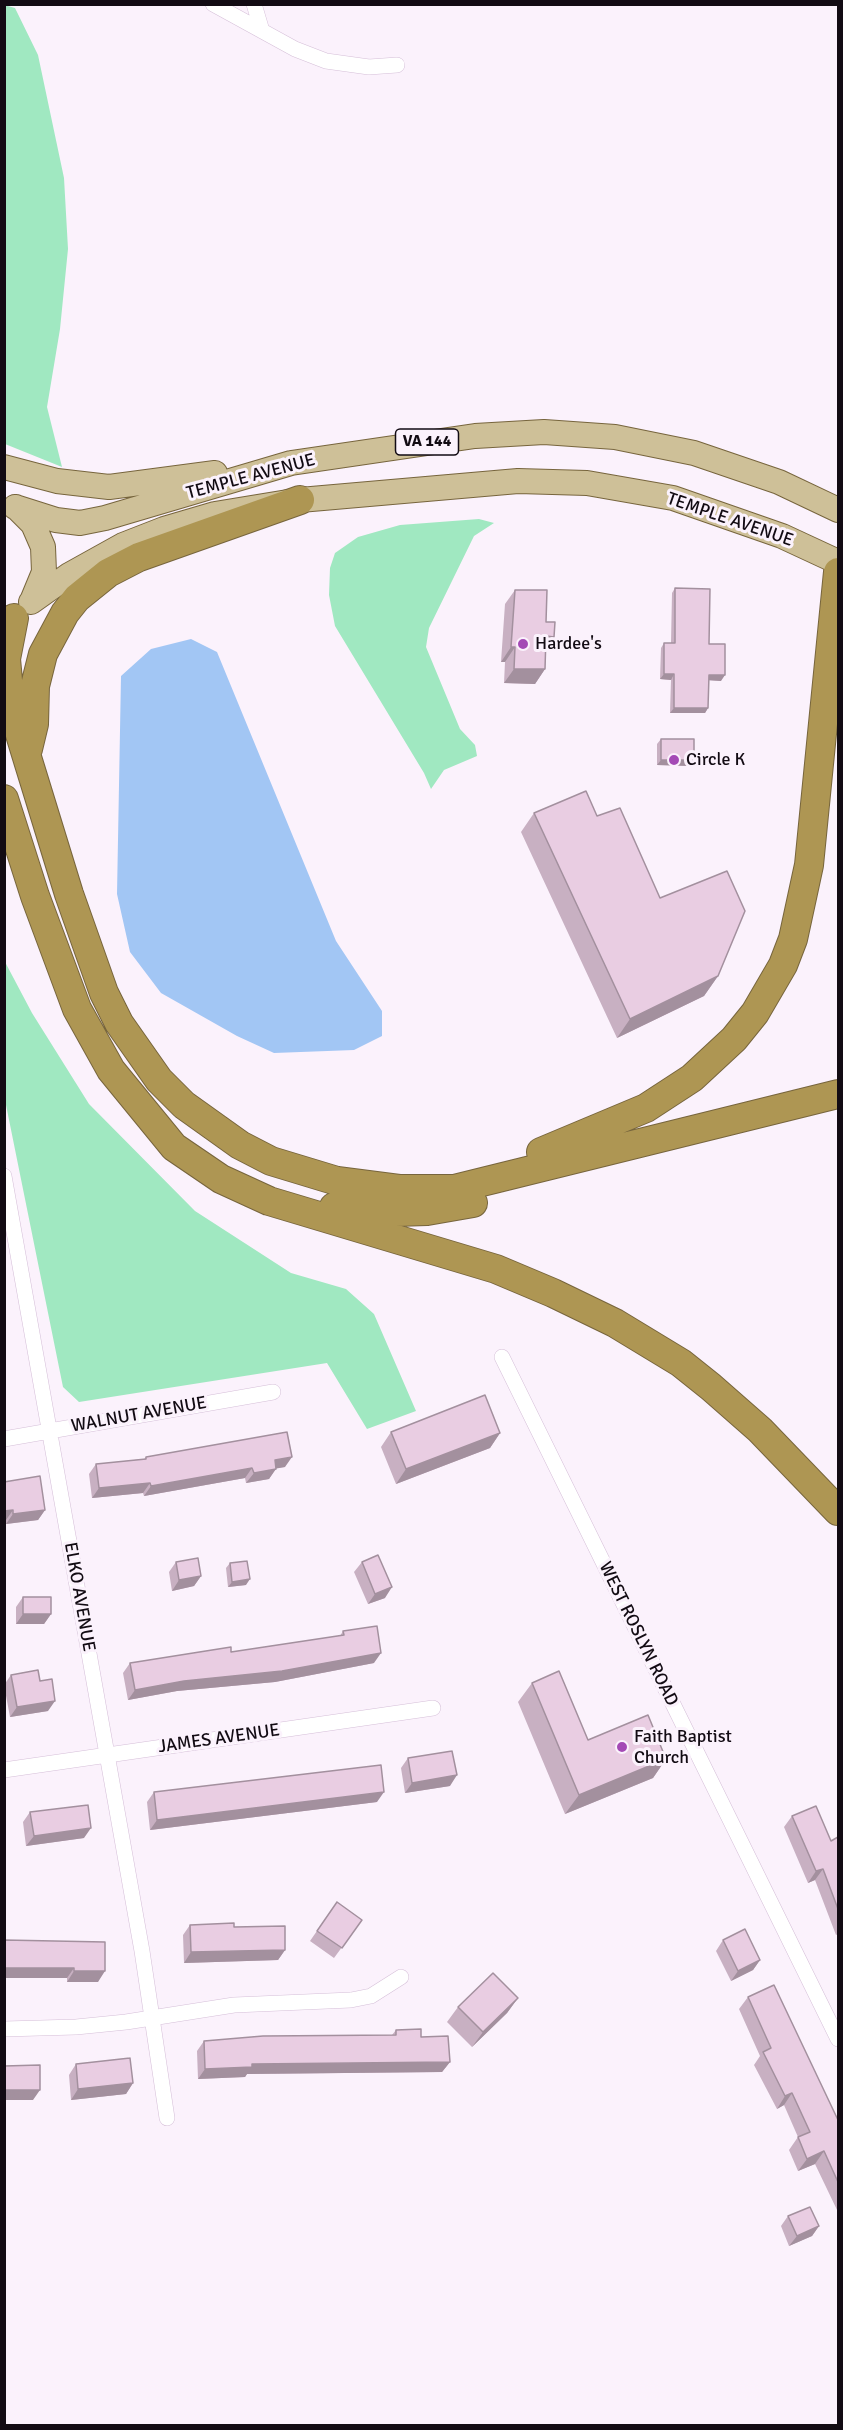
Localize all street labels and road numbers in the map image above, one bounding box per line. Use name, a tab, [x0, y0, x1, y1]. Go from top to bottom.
road number: VA 144	[396, 429, 458, 455]
street label: TEMPLE AVENUE	[184, 449, 318, 505]
street label: TEMPLE AVENUE	[664, 488, 796, 552]
street label: WALNUT AVENUE	[70, 1392, 208, 1438]
street label: ELKO AVENUE	[59, 1541, 99, 1653]
street label: WEST ROSLYN ROAD	[594, 1558, 682, 1710]
street label: JAMES AVENUE	[157, 1720, 281, 1758]

